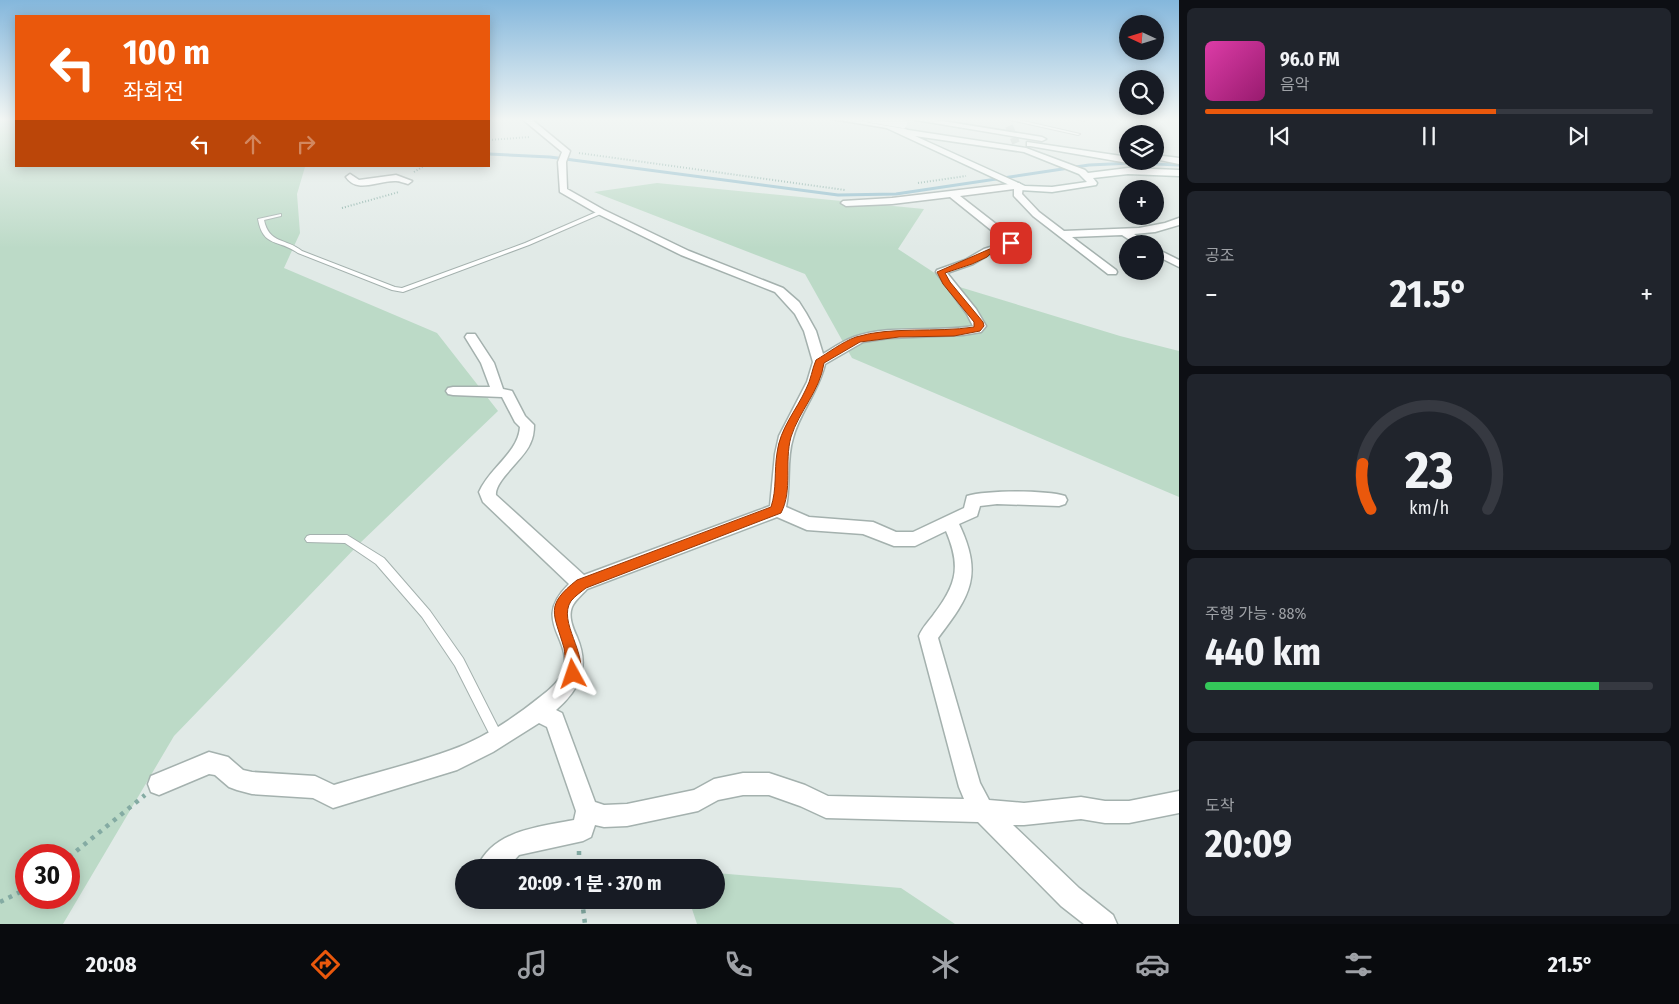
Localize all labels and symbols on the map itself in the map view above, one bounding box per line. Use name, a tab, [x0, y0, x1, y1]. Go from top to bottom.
north arrow	[1119, 15, 1164, 60]
pin	[990, 222, 1032, 264]
position arrow	[546, 647, 598, 699]
speed limit sign: 30	[15, 844, 80, 909]

